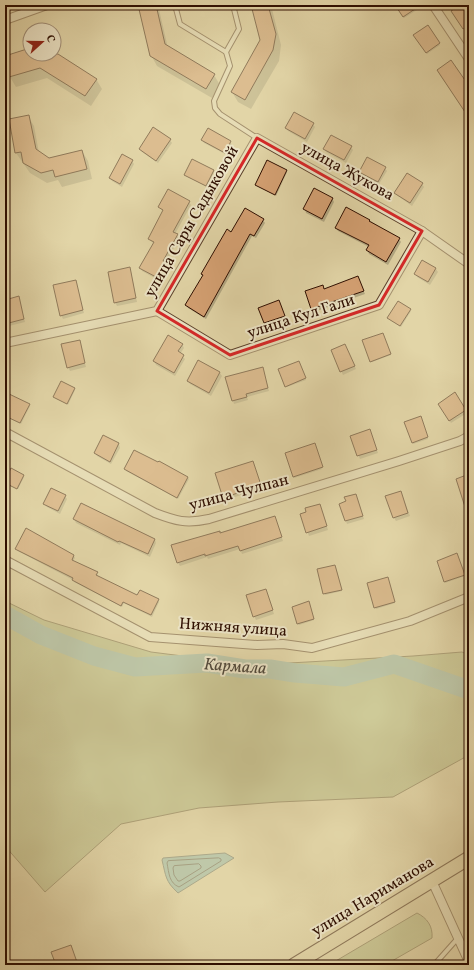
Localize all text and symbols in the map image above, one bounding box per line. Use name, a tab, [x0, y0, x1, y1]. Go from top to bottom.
north arrow	[22, 22, 62, 62]
text: С	[42, 33, 58, 45]
street label: улица Жукова	[296, 137, 398, 207]
street label: улица Сары Садыковой	[140, 142, 244, 302]
street label: улица Кул Гали	[244, 289, 358, 345]
street label: улица Чулпан	[187, 469, 292, 517]
street label: Нижняя улица	[178, 613, 288, 643]
water label: Кармала	[203, 653, 267, 681]
street label: улица Нариманова	[308, 852, 438, 942]

